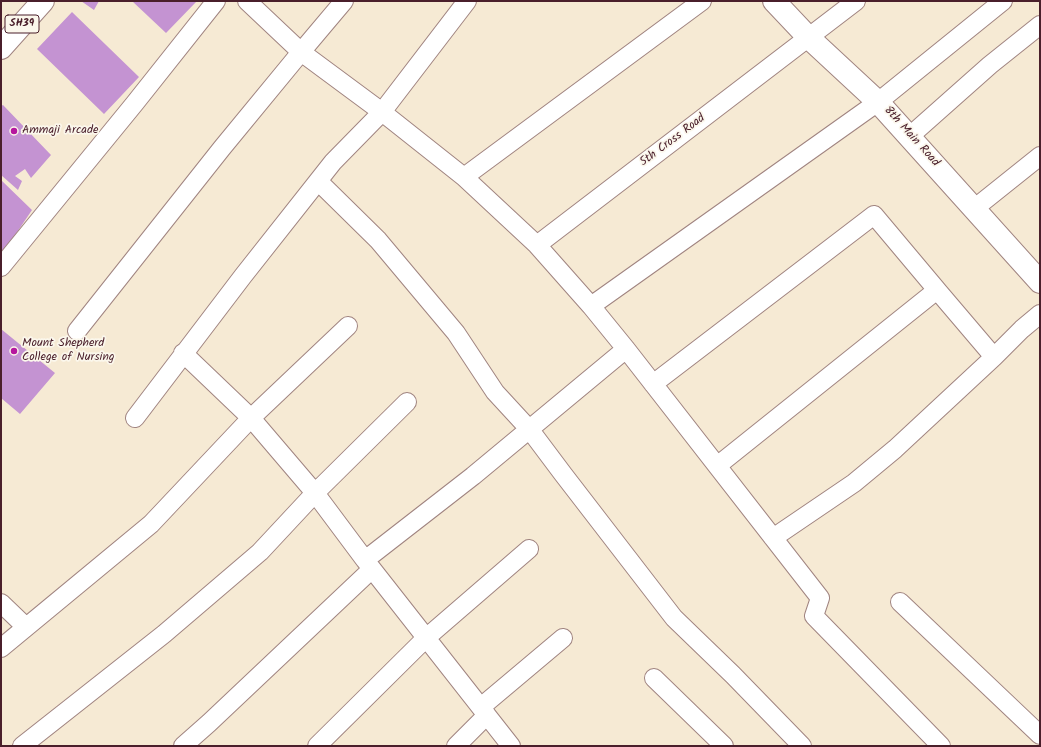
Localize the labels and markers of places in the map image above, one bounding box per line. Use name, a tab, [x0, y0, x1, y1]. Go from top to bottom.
place label: Ammaji Arcade	[22, 124, 98, 138]
marker: Ammaji Arcade	[9, 126, 19, 136]
place label: Mount Shepherd College of Nursing	[22, 337, 115, 365]
marker: Mount Shepherd College of Nursing	[9, 346, 19, 356]

